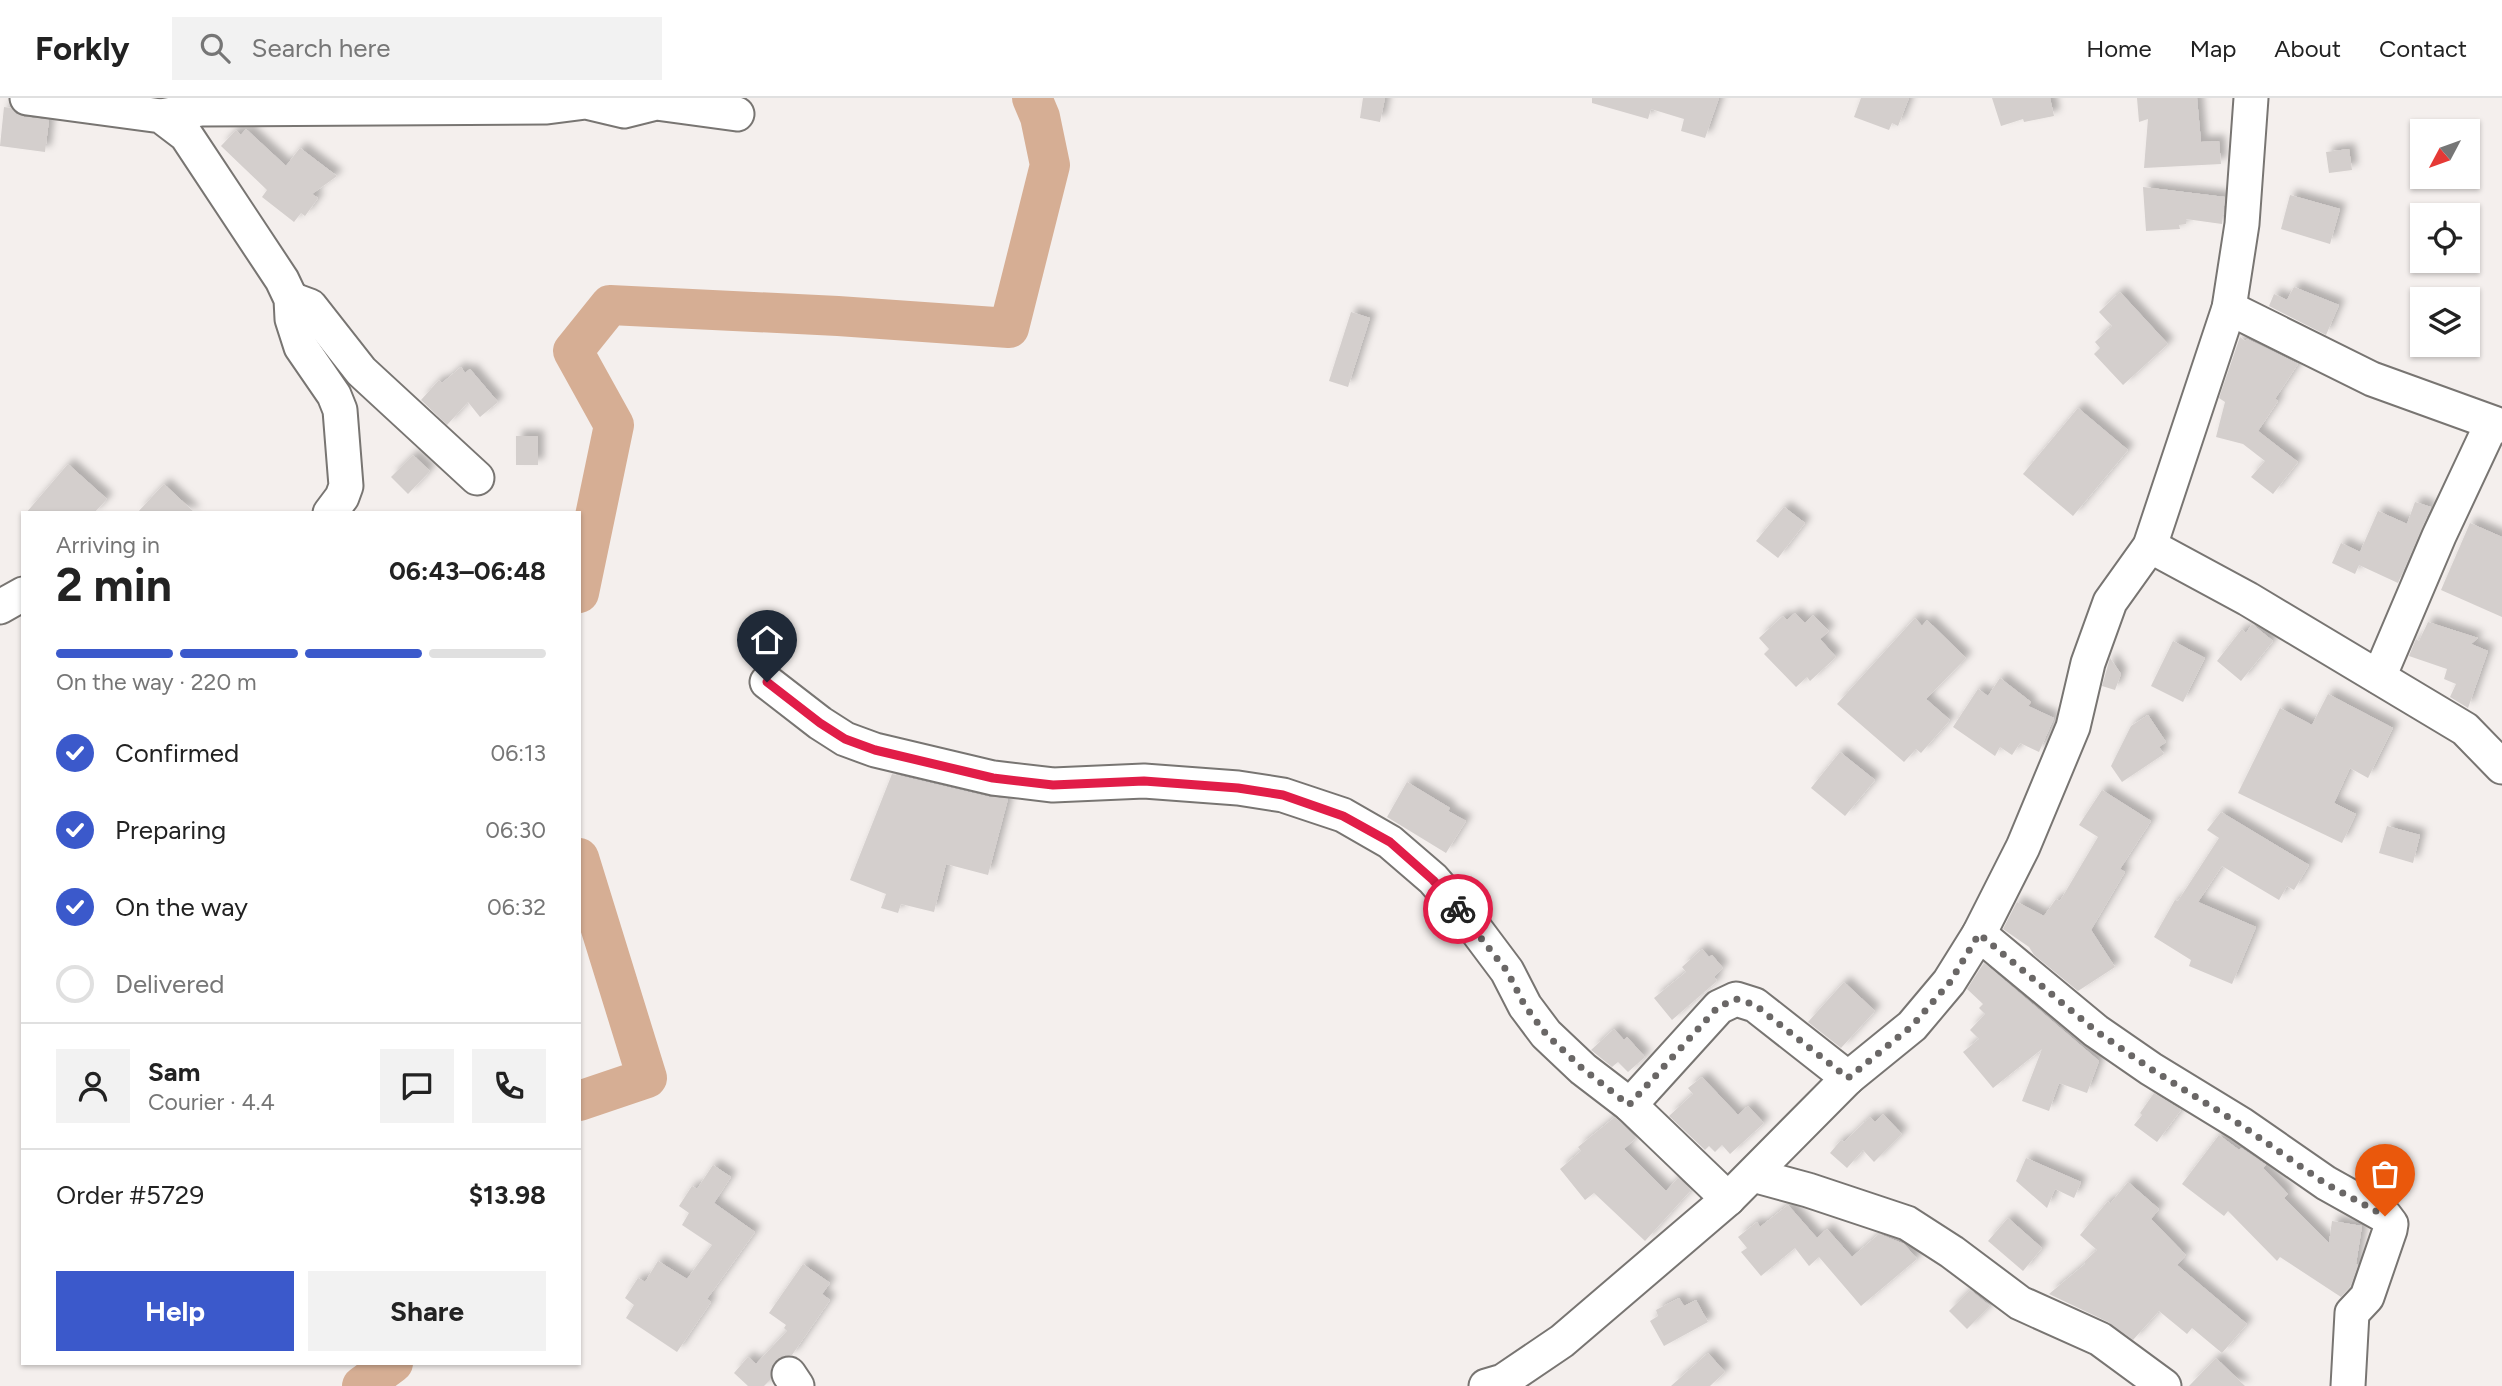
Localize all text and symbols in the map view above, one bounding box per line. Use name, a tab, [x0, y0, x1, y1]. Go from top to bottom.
search box	[172, 17, 662, 80]
text: Forkly	[35, 29, 130, 68]
icon: search	[196, 29, 234, 67]
text: Search here	[252, 32, 390, 64]
text: Home	[2086, 34, 2152, 63]
text: Map	[2190, 34, 2236, 63]
text: About	[2274, 34, 2341, 63]
text: Contact	[2379, 34, 2467, 63]
north arrow	[2410, 119, 2480, 189]
map controls	[2410, 119, 2480, 357]
button: locate	[2410, 203, 2480, 273]
button: layers	[2410, 287, 2480, 357]
text: Arriving in	[56, 531, 160, 559]
text: 06:43–06:48	[389, 555, 546, 587]
text: 2 min	[56, 557, 172, 613]
pin	[737, 610, 797, 682]
icon: home	[748, 621, 786, 659]
text: On the way · 220 m	[56, 668, 256, 696]
icon: check	[56, 734, 94, 772]
text: Confirmed	[115, 737, 239, 769]
text: 06:13	[490, 739, 546, 767]
icon: check	[56, 811, 94, 849]
text: Preparing	[115, 814, 226, 846]
text: 06:30	[485, 816, 546, 844]
courier	[1423, 874, 1493, 944]
icon: check	[56, 888, 94, 926]
icon: bike	[1439, 890, 1477, 928]
text: On the way	[115, 891, 248, 923]
text: 06:32	[487, 893, 546, 921]
text: Delivered	[115, 968, 224, 1000]
button: person	[56, 1049, 130, 1123]
button: chat	[380, 1049, 454, 1123]
button: phone	[472, 1049, 546, 1123]
text: Sam	[148, 1056, 200, 1088]
text: Courier · 4.4	[148, 1088, 275, 1116]
pin	[2355, 1144, 2415, 1216]
icon: bag	[2366, 1155, 2404, 1193]
text: Order #5729	[56, 1179, 204, 1211]
text: $13.98	[469, 1179, 546, 1211]
button: Help	[56, 1271, 294, 1351]
button: Share	[308, 1271, 546, 1351]

